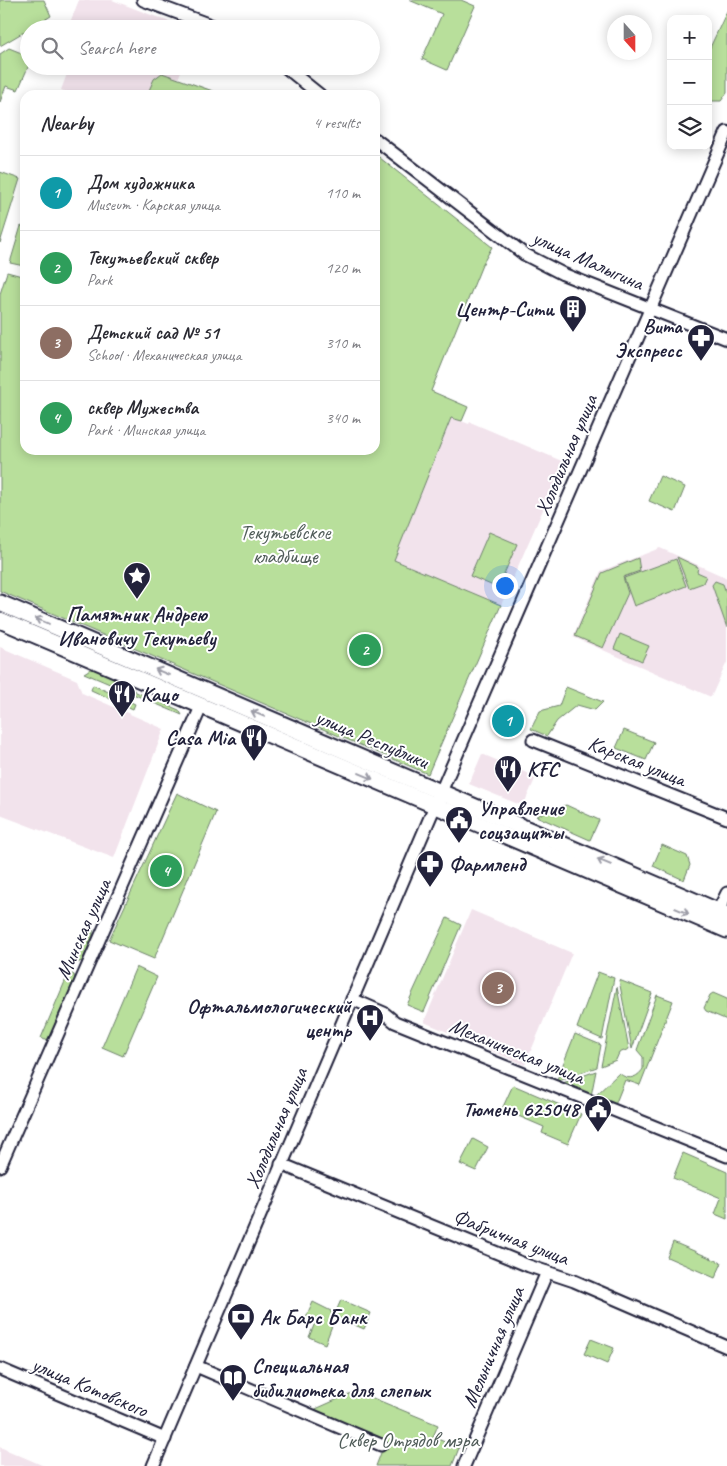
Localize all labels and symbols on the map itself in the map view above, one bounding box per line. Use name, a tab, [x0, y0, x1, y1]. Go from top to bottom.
north arrow	[607, 15, 652, 60]
street label: улица Малыгина	[527, 223, 649, 297]
building icon: Центр-Сити	[558, 294, 588, 333]
place label: Центр-Сити	[455, 296, 556, 322]
place label: Вита Экспресс	[615, 313, 684, 363]
pharmacy icon: Вита Экспресс	[686, 323, 716, 362]
street label: Холодильная улица	[529, 389, 604, 519]
park label: Текутьевское кладбище	[240, 519, 332, 569]
place icon: Памятник Андрею Ивановичу Текутьеву	[122, 561, 152, 600]
your location	[492, 573, 518, 599]
place label: Памятник Андрею Ивановичу Текутьеву	[58, 601, 218, 652]
one-way arrow	[35, 616, 50, 626]
pin: 2	[349, 631, 381, 669]
one-way arrow	[155, 667, 170, 677]
restaurant icon: Кацо	[107, 679, 137, 718]
place label: Кацо	[141, 681, 181, 707]
pin: 1	[492, 702, 524, 740]
street label: улица Республики	[310, 703, 433, 775]
one-way arrow	[251, 708, 266, 718]
restaurant icon: Casa Mia	[239, 723, 269, 762]
place label: Casa Mia	[166, 725, 237, 751]
street label: Карская улица	[584, 730, 692, 793]
restaurant icon: KFC	[493, 754, 523, 793]
place label: KFC	[527, 756, 561, 782]
one-way arrow	[358, 772, 373, 782]
place label: Управление соцзащиты	[478, 795, 565, 845]
public building icon: Управление соцзащиты	[444, 805, 474, 844]
pharmacy icon: Фармленд	[415, 849, 445, 888]
place label: Фармленд	[449, 851, 528, 877]
pin: 4	[150, 852, 182, 890]
one-way arrow	[597, 857, 612, 866]
street label: Минская улица	[49, 872, 118, 983]
one-way arrow	[674, 906, 689, 916]
pin: 3	[482, 969, 514, 1007]
place label: Офтальмологический центр	[187, 993, 353, 1043]
hospital icon: Офтальмологический центр	[355, 1003, 385, 1042]
street label: Механическая улица	[446, 1012, 590, 1091]
street label: Холодильная улица	[239, 1062, 314, 1192]
public building icon: Тюмень 625048	[583, 1094, 613, 1133]
place label: Тюмень 625048	[463, 1096, 582, 1122]
street label: Фабричная улица	[449, 1203, 574, 1272]
street label: Мельничная улица	[456, 1281, 531, 1411]
bank icon: Ак Барс Банк	[226, 1302, 256, 1341]
place label: Ак Барс Банк	[260, 1304, 368, 1330]
street label: улица Котовского	[26, 1350, 153, 1424]
place label: Специальная бибилиотека для слепых	[252, 1353, 432, 1403]
library icon: Специальная бибилиотека для слепых	[218, 1363, 248, 1402]
park label: Сквер Отрядов мэра	[337, 1427, 480, 1453]

